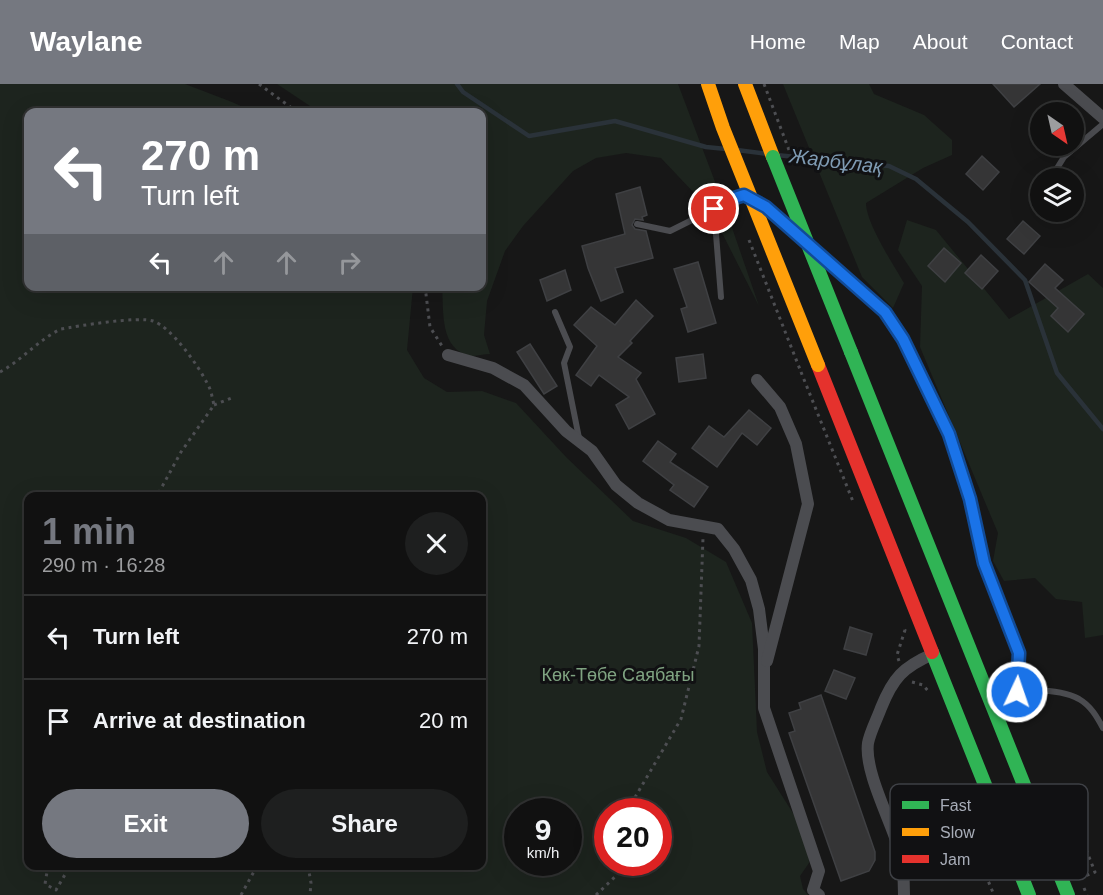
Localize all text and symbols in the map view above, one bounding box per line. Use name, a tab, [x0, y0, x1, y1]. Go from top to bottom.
text: Waylane	[30, 26, 143, 57]
text: Home	[750, 30, 806, 53]
text: Map	[839, 30, 880, 53]
text: About	[913, 30, 968, 53]
text: Contact	[1001, 30, 1073, 53]
north arrow	[1030, 102, 1084, 156]
map controls	[1030, 102, 1084, 222]
icon: left	[42, 132, 120, 210]
text: 270 m	[141, 132, 260, 179]
water label: Жарбұлақ	[787, 144, 885, 178]
button: layers	[1030, 168, 1084, 222]
text: Turn left	[141, 181, 239, 211]
pin	[688, 183, 739, 234]
icon: arrive	[697, 192, 730, 225]
icon: left	[144, 246, 177, 279]
icon: ahead	[207, 246, 240, 279]
icon: ahead	[270, 246, 303, 279]
icon: right	[333, 246, 366, 279]
text: 1 min	[42, 511, 136, 552]
button: close	[405, 512, 468, 575]
text: 290 m · 16:28	[42, 554, 165, 576]
icon: left	[42, 621, 75, 654]
text: Turn left	[93, 624, 179, 649]
text: 270 m	[407, 624, 468, 649]
position arrow	[985, 660, 1049, 724]
park label: Көк-Төбе Саябағы	[542, 665, 694, 685]
icon: arrive	[42, 705, 75, 738]
text: Arrive at destination	[93, 708, 306, 733]
text: 20 m	[419, 708, 468, 733]
legend	[890, 784, 1088, 880]
button: Exit	[42, 789, 249, 858]
button: Share	[261, 789, 468, 858]
text: Fast	[940, 797, 972, 814]
speed limit sign: 20	[594, 798, 672, 876]
text: 9	[535, 813, 551, 846]
text: Slow	[940, 824, 975, 841]
text: km/h	[527, 844, 559, 861]
text: Jam	[940, 851, 970, 868]

